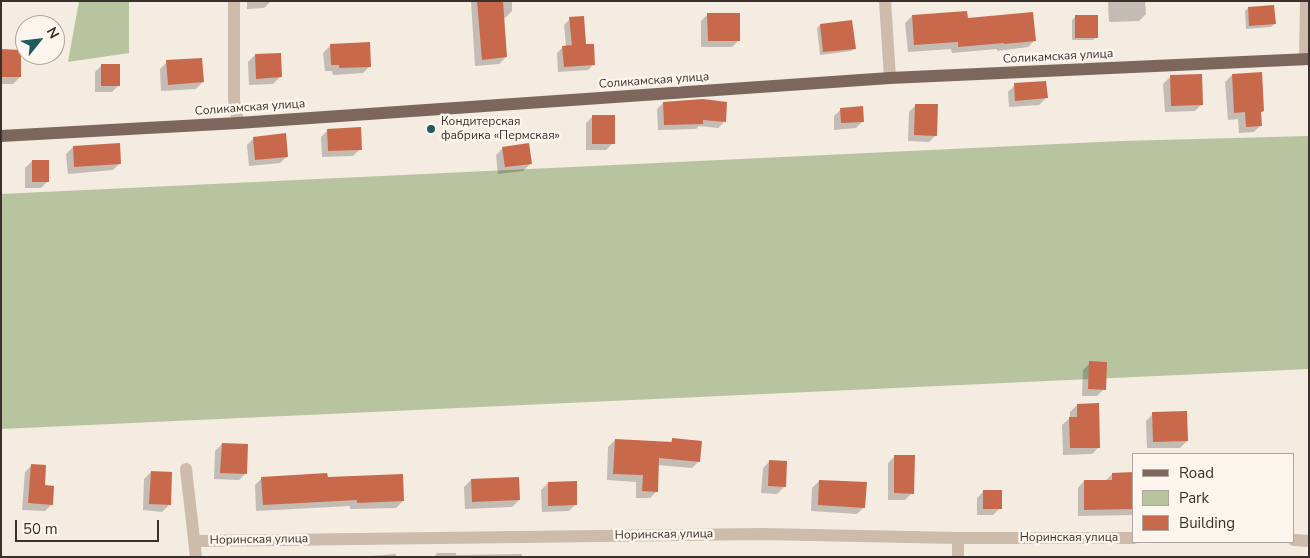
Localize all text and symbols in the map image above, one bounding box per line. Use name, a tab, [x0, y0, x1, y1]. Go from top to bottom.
north arrow	[15, 15, 65, 65]
text: N	[42, 24, 64, 42]
street label: Соликамская улица	[1002, 47, 1114, 67]
street label: Соликамская улица	[598, 70, 710, 92]
street label: Соликамская улица	[194, 97, 306, 119]
place label: Кондитерская фабрика «Пермская»	[441, 115, 560, 143]
marker: Кондитерская фабрика «Пермская»	[425, 123, 437, 135]
legend	[1132, 453, 1295, 543]
text: Road	[1179, 463, 1214, 483]
text: Park	[1179, 488, 1209, 508]
scale bar	[18, 510, 161, 542]
text: Building	[1179, 513, 1235, 533]
text: 50 m	[23, 519, 58, 539]
street label: Норинская улица	[615, 527, 713, 543]
street label: Норинская улица	[1020, 531, 1118, 545]
street label: Норинская улица	[210, 532, 308, 548]

